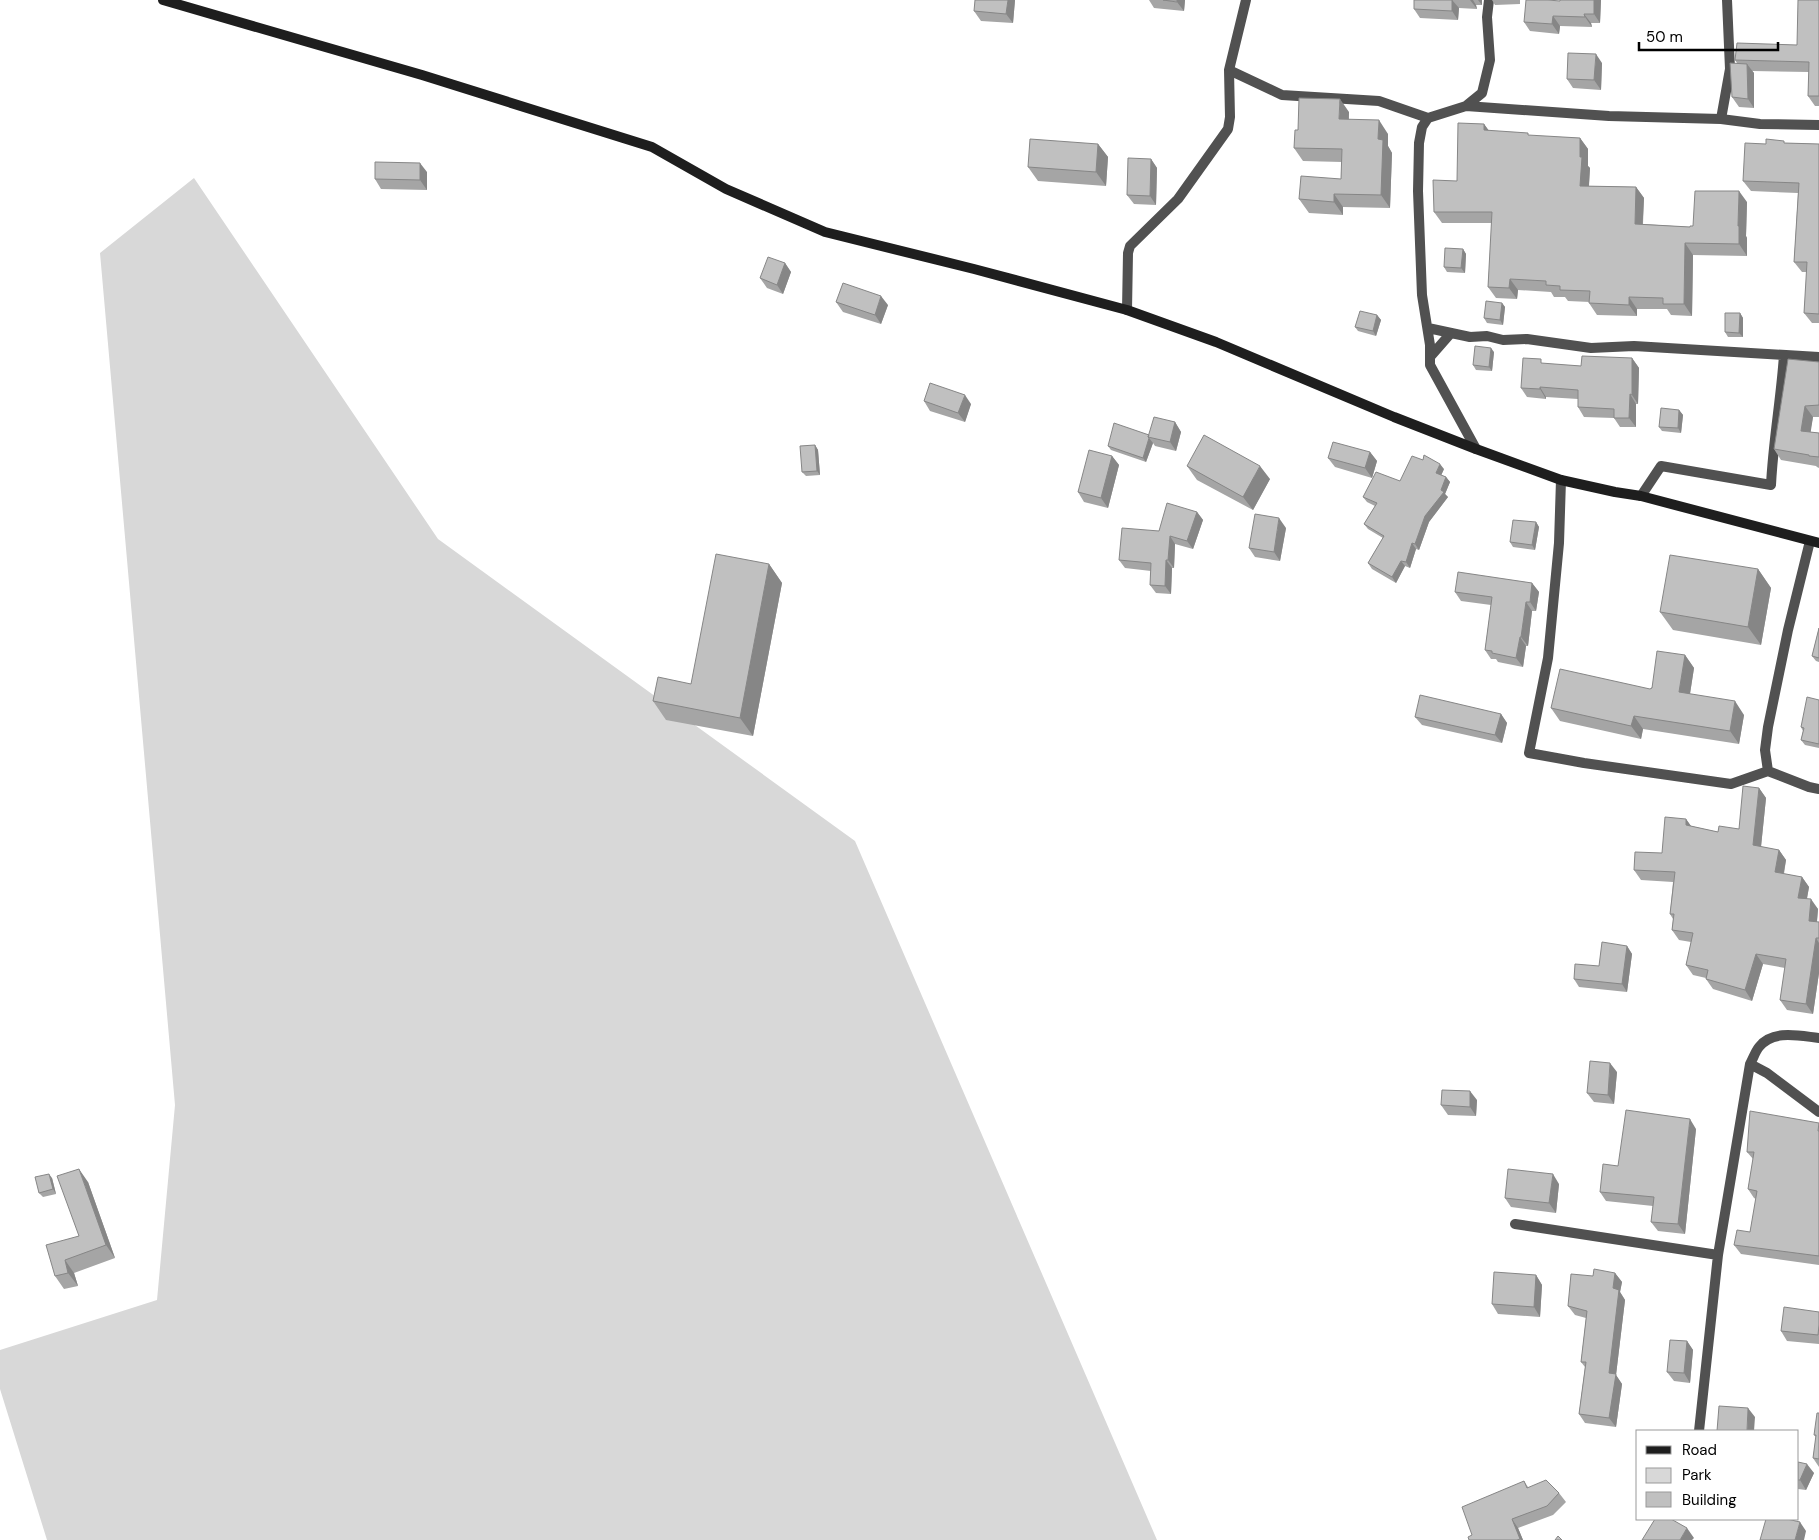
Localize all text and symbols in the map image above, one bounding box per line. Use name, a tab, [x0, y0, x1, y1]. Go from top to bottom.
scale bar	[1639, 20, 1778, 52]
text: 50 m	[1646, 27, 1683, 47]
legend	[1636, 1430, 1799, 1520]
text: Road	[1682, 1440, 1717, 1460]
text: Park	[1682, 1465, 1712, 1485]
text: Building	[1682, 1490, 1737, 1510]

